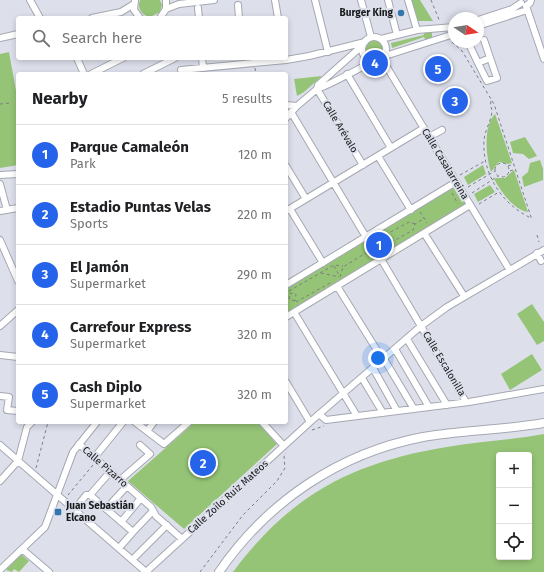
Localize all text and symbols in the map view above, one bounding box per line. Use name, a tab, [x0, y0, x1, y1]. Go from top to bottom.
place label: Burger King	[340, 7, 393, 19]
marker: Burger King	[396, 8, 406, 18]
north arrow	[448, 12, 484, 48]
search box	[16, 16, 288, 60]
icon: search	[30, 27, 52, 49]
text: Search here	[62, 29, 142, 47]
pin: 4	[362, 48, 388, 78]
pin: 5	[425, 54, 451, 84]
pin: 3	[442, 86, 468, 116]
text: Nearby	[32, 88, 87, 109]
text: 5 results	[222, 91, 272, 106]
street label: Calle Arévalo	[320, 99, 360, 155]
street label: Calle Casalarreina	[419, 126, 471, 202]
text: Parque Camaleón	[70, 138, 189, 156]
text: 1	[42, 147, 48, 162]
text: 120 m	[238, 147, 272, 162]
text: Park	[70, 156, 96, 171]
text: Estadio Puntas Velas	[70, 198, 211, 216]
text: 2	[42, 207, 48, 222]
text: 220 m	[237, 207, 272, 222]
text: Sports	[70, 216, 108, 231]
pin: 1	[366, 230, 392, 260]
text: El Jamón	[70, 258, 129, 276]
text: 3	[42, 267, 48, 282]
text: 290 m	[237, 267, 272, 282]
text: Supermarket	[70, 276, 146, 291]
text: Carrefour Express	[70, 318, 191, 336]
text: 4	[41, 327, 49, 342]
text: 320 m	[237, 327, 272, 342]
street label: Calle Escalonilla	[420, 329, 468, 399]
text: Supermarket	[70, 336, 146, 351]
your location	[368, 348, 388, 368]
text: Cash Diplo	[70, 378, 142, 396]
text: 5	[42, 387, 48, 402]
text: 320 m	[237, 387, 272, 402]
text: Supermarket	[70, 396, 146, 411]
street label: Calle Pizarro	[80, 444, 130, 490]
pin: 2	[190, 448, 216, 478]
map controls	[496, 452, 532, 560]
button: +	[496, 452, 532, 488]
street label: Calle Zoilo Ruiz Mateos	[185, 457, 271, 536]
button: −	[496, 488, 532, 524]
place label: Juan Sebastián Elcano	[65, 499, 134, 524]
marker: Juan Sebastián Elcano	[53, 507, 63, 517]
button: locate	[496, 524, 532, 560]

